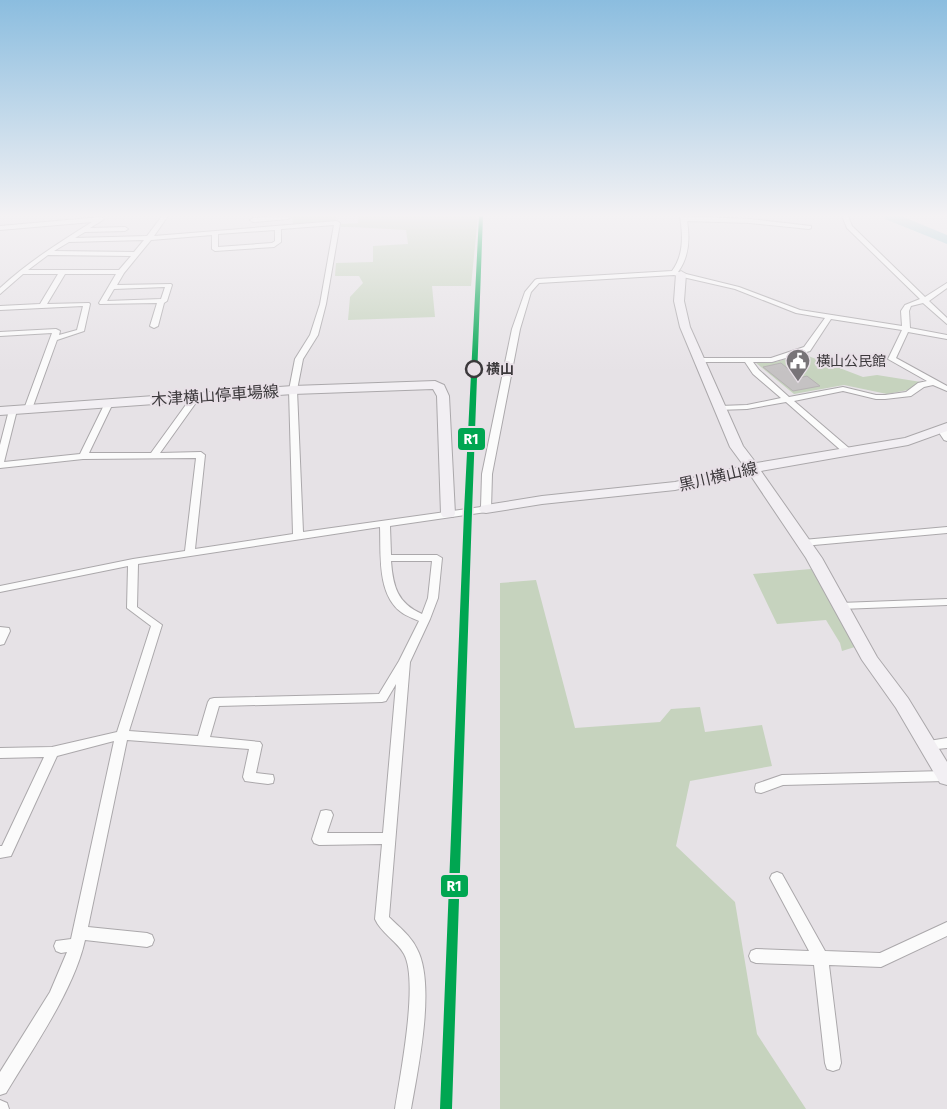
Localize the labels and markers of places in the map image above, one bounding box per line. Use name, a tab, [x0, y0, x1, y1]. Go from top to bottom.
public building icon: 横山公民館	[785, 348, 811, 382]
place label: 横山公民館	[816, 353, 886, 370]
marker: 横山	[465, 360, 483, 378]
place label: 横山	[486, 361, 514, 378]

